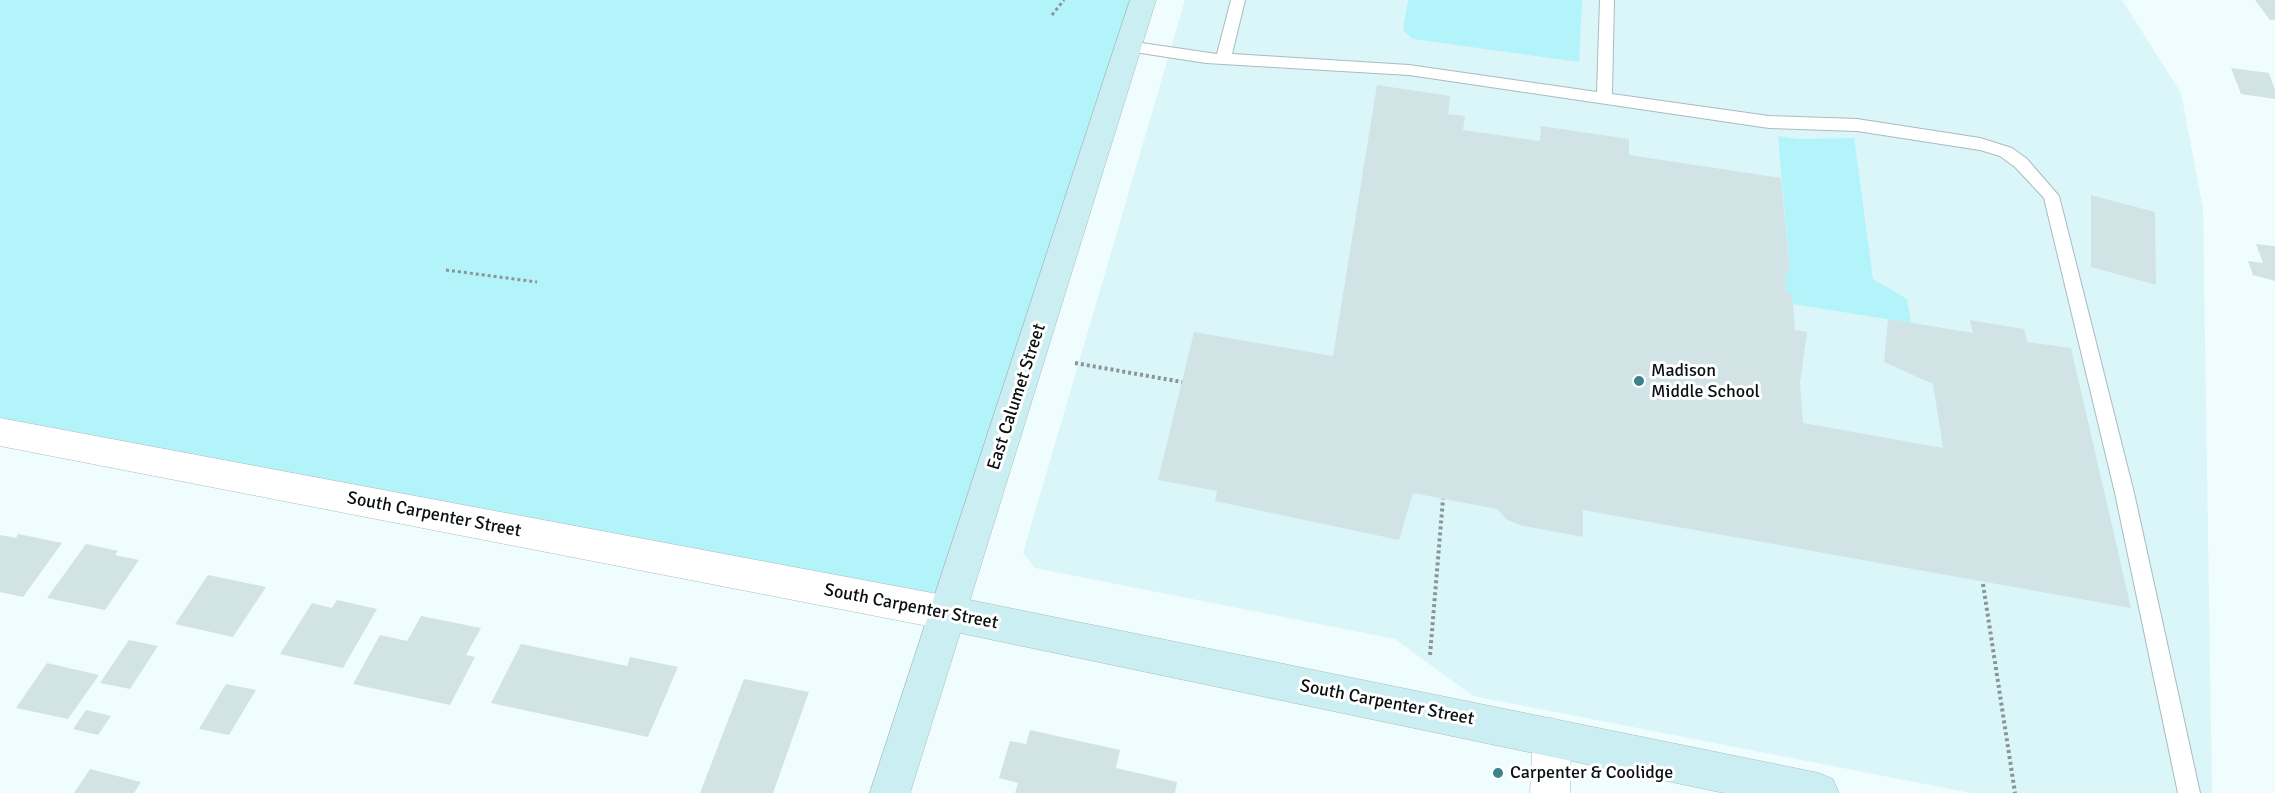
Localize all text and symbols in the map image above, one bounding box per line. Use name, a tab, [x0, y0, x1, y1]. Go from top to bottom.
street label: East Calumet Street	[983, 321, 1051, 473]
place label: Madison Middle School	[1651, 360, 1760, 403]
marker: Madison Middle School	[1632, 374, 1646, 388]
street label: South Carpenter Street	[345, 488, 523, 542]
street label: South Carpenter Street	[822, 580, 1000, 634]
street label: South Carpenter Street	[1298, 676, 1476, 730]
place label: Carpenter & Coolidge	[1510, 762, 1673, 784]
marker: Carpenter & Coolidge	[1491, 766, 1505, 780]

